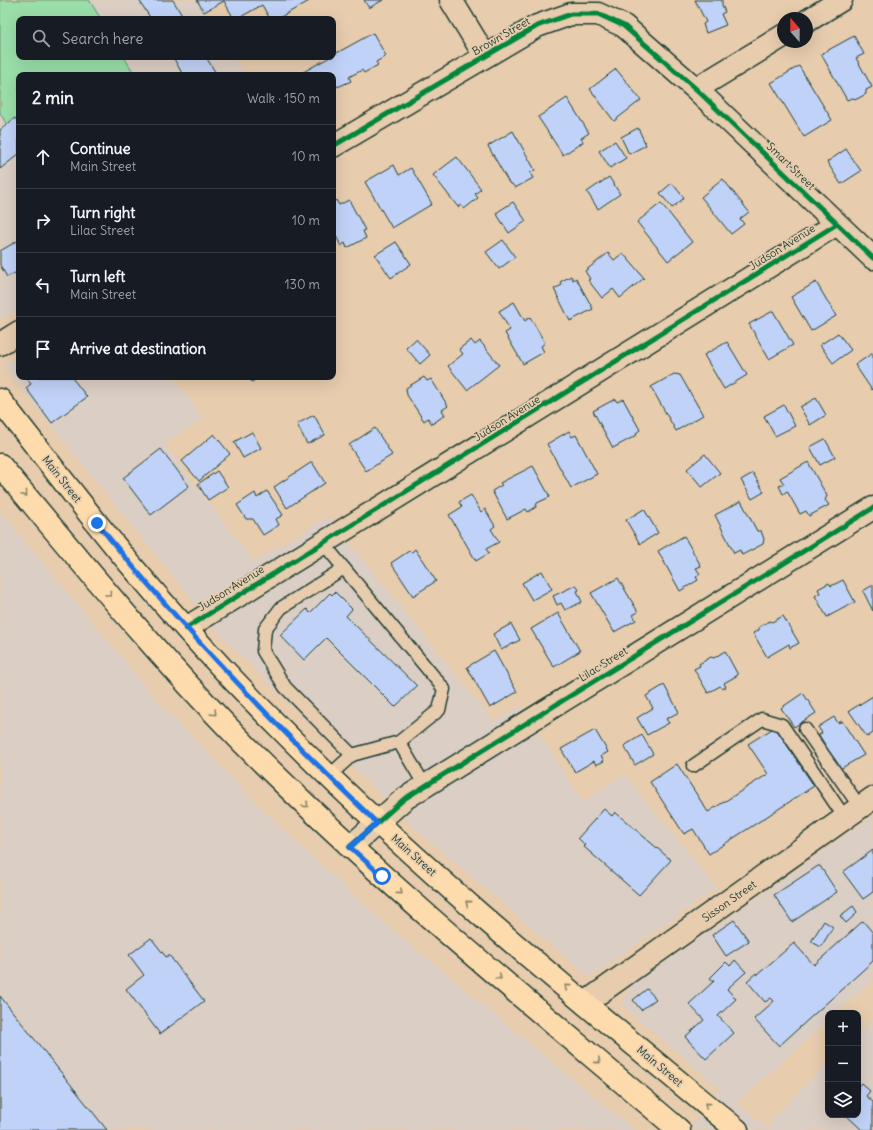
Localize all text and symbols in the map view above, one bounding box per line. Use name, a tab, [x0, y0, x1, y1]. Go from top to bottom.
north arrow	[777, 12, 813, 48]
street label: Brown Street	[469, 14, 533, 58]
search box	[16, 16, 336, 60]
icon: search	[30, 27, 52, 49]
text: Search here	[62, 29, 143, 48]
text: 2 min	[32, 87, 74, 109]
text: Walk · 150 m	[247, 90, 320, 107]
text: Continue	[70, 139, 131, 158]
street label: Smart Street	[764, 139, 818, 193]
icon: ahead	[32, 146, 54, 168]
text: 10 m	[292, 148, 320, 165]
text: Main Street	[70, 158, 136, 175]
text: Turn right	[70, 203, 135, 222]
icon: right	[32, 210, 54, 232]
text: 10 m	[292, 212, 320, 229]
street label: Judson Avenue	[746, 221, 818, 273]
text: Lilac Street	[70, 222, 135, 239]
text: Turn left	[70, 267, 125, 286]
icon: left	[32, 274, 54, 296]
text: 130 m	[284, 276, 320, 293]
text: Main Street	[70, 286, 136, 303]
icon: arrive	[32, 338, 54, 360]
text: Arrive at destination	[70, 339, 206, 358]
street label: Judson Avenue	[471, 392, 543, 444]
street label: Main Street	[39, 453, 85, 506]
one-way arrow	[20, 490, 27, 497]
route end	[88, 514, 106, 532]
street label: Judson Avenue	[195, 562, 267, 614]
one-way arrow	[104, 589, 111, 597]
street label: Lilac Street	[576, 643, 630, 684]
one-way arrow	[209, 708, 217, 716]
one-way arrow	[301, 800, 309, 808]
street label: Main Street	[389, 831, 440, 879]
route start	[373, 867, 391, 885]
street label: Sisson Street	[699, 877, 759, 925]
one-way arrow	[395, 887, 403, 894]
one-way arrow	[465, 901, 472, 908]
one-way arrow	[494, 972, 501, 979]
one-way arrow	[564, 985, 571, 992]
map controls	[825, 1010, 861, 1118]
button: +	[825, 1010, 861, 1046]
street label: Main Street	[634, 1043, 686, 1090]
button: −	[825, 1046, 861, 1082]
one-way arrow	[593, 1056, 600, 1063]
button: layers	[825, 1082, 861, 1118]
one-way arrow	[704, 1103, 711, 1110]

